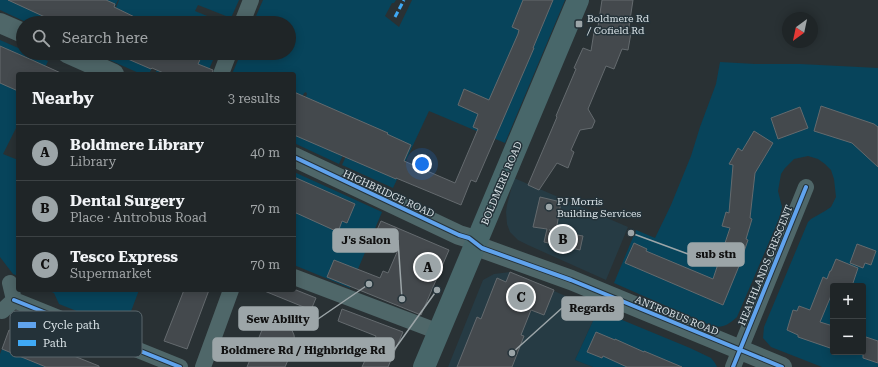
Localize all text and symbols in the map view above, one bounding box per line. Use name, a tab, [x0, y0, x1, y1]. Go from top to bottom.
north arrow	[782, 12, 818, 48]
place label: Boldmere Rd / Cofield Rd	[586, 13, 650, 36]
search box	[16, 16, 296, 60]
marker: Boldmere Rd / Cofield Rd	[574, 19, 584, 29]
icon: search	[30, 27, 52, 49]
text: Search here	[62, 29, 148, 47]
text: Nearby	[32, 88, 94, 108]
text: 3 results	[228, 91, 280, 106]
text: Boldmere Library	[70, 136, 204, 154]
street label: BOLDMERE ROAD	[479, 139, 524, 227]
text: A	[40, 145, 50, 160]
text: 40 m	[250, 145, 280, 160]
text: Library	[70, 154, 116, 169]
your location	[412, 154, 432, 174]
street label: HIGHBRIDGE ROAD	[341, 167, 436, 220]
text: Dental Surgery	[70, 192, 184, 210]
place label: PJ Morris Building Services	[557, 196, 642, 219]
text: B	[40, 201, 50, 216]
text: 70 m	[250, 201, 280, 216]
marker: PJ Morris Building Services	[544, 202, 554, 212]
street label: HEATHLANDS CRESCENT	[736, 203, 795, 327]
text: Place · Antrobus Road	[70, 210, 207, 225]
pin: B	[550, 224, 576, 254]
callout: J's Salon	[333, 229, 398, 252]
text: J's Salon	[341, 234, 391, 247]
callout: sub stn	[688, 243, 744, 266]
text: Tesco Express	[70, 248, 178, 266]
text: sub stn	[696, 248, 737, 261]
pin: A	[415, 252, 441, 282]
text: C	[40, 257, 50, 272]
text: 70 m	[250, 257, 280, 272]
text: Supermarket	[70, 266, 151, 281]
pin: C	[508, 282, 534, 312]
map controls	[830, 283, 866, 355]
button: +	[830, 283, 866, 319]
street label: ANTROBUS ROAD	[633, 294, 720, 337]
callout: Regards	[562, 297, 623, 320]
text: Regards	[569, 302, 615, 315]
callout: Sew Ability	[239, 307, 318, 330]
legend	[10, 311, 142, 357]
text: Sew Ability	[246, 313, 310, 326]
text: Cycle path	[43, 319, 100, 332]
button: −	[830, 319, 866, 355]
text: Path	[43, 337, 67, 350]
callout: Boldmere Rd / Highbridge Rd	[213, 338, 394, 361]
text: Boldmere Rd / Highbridge Rd	[221, 344, 386, 357]

